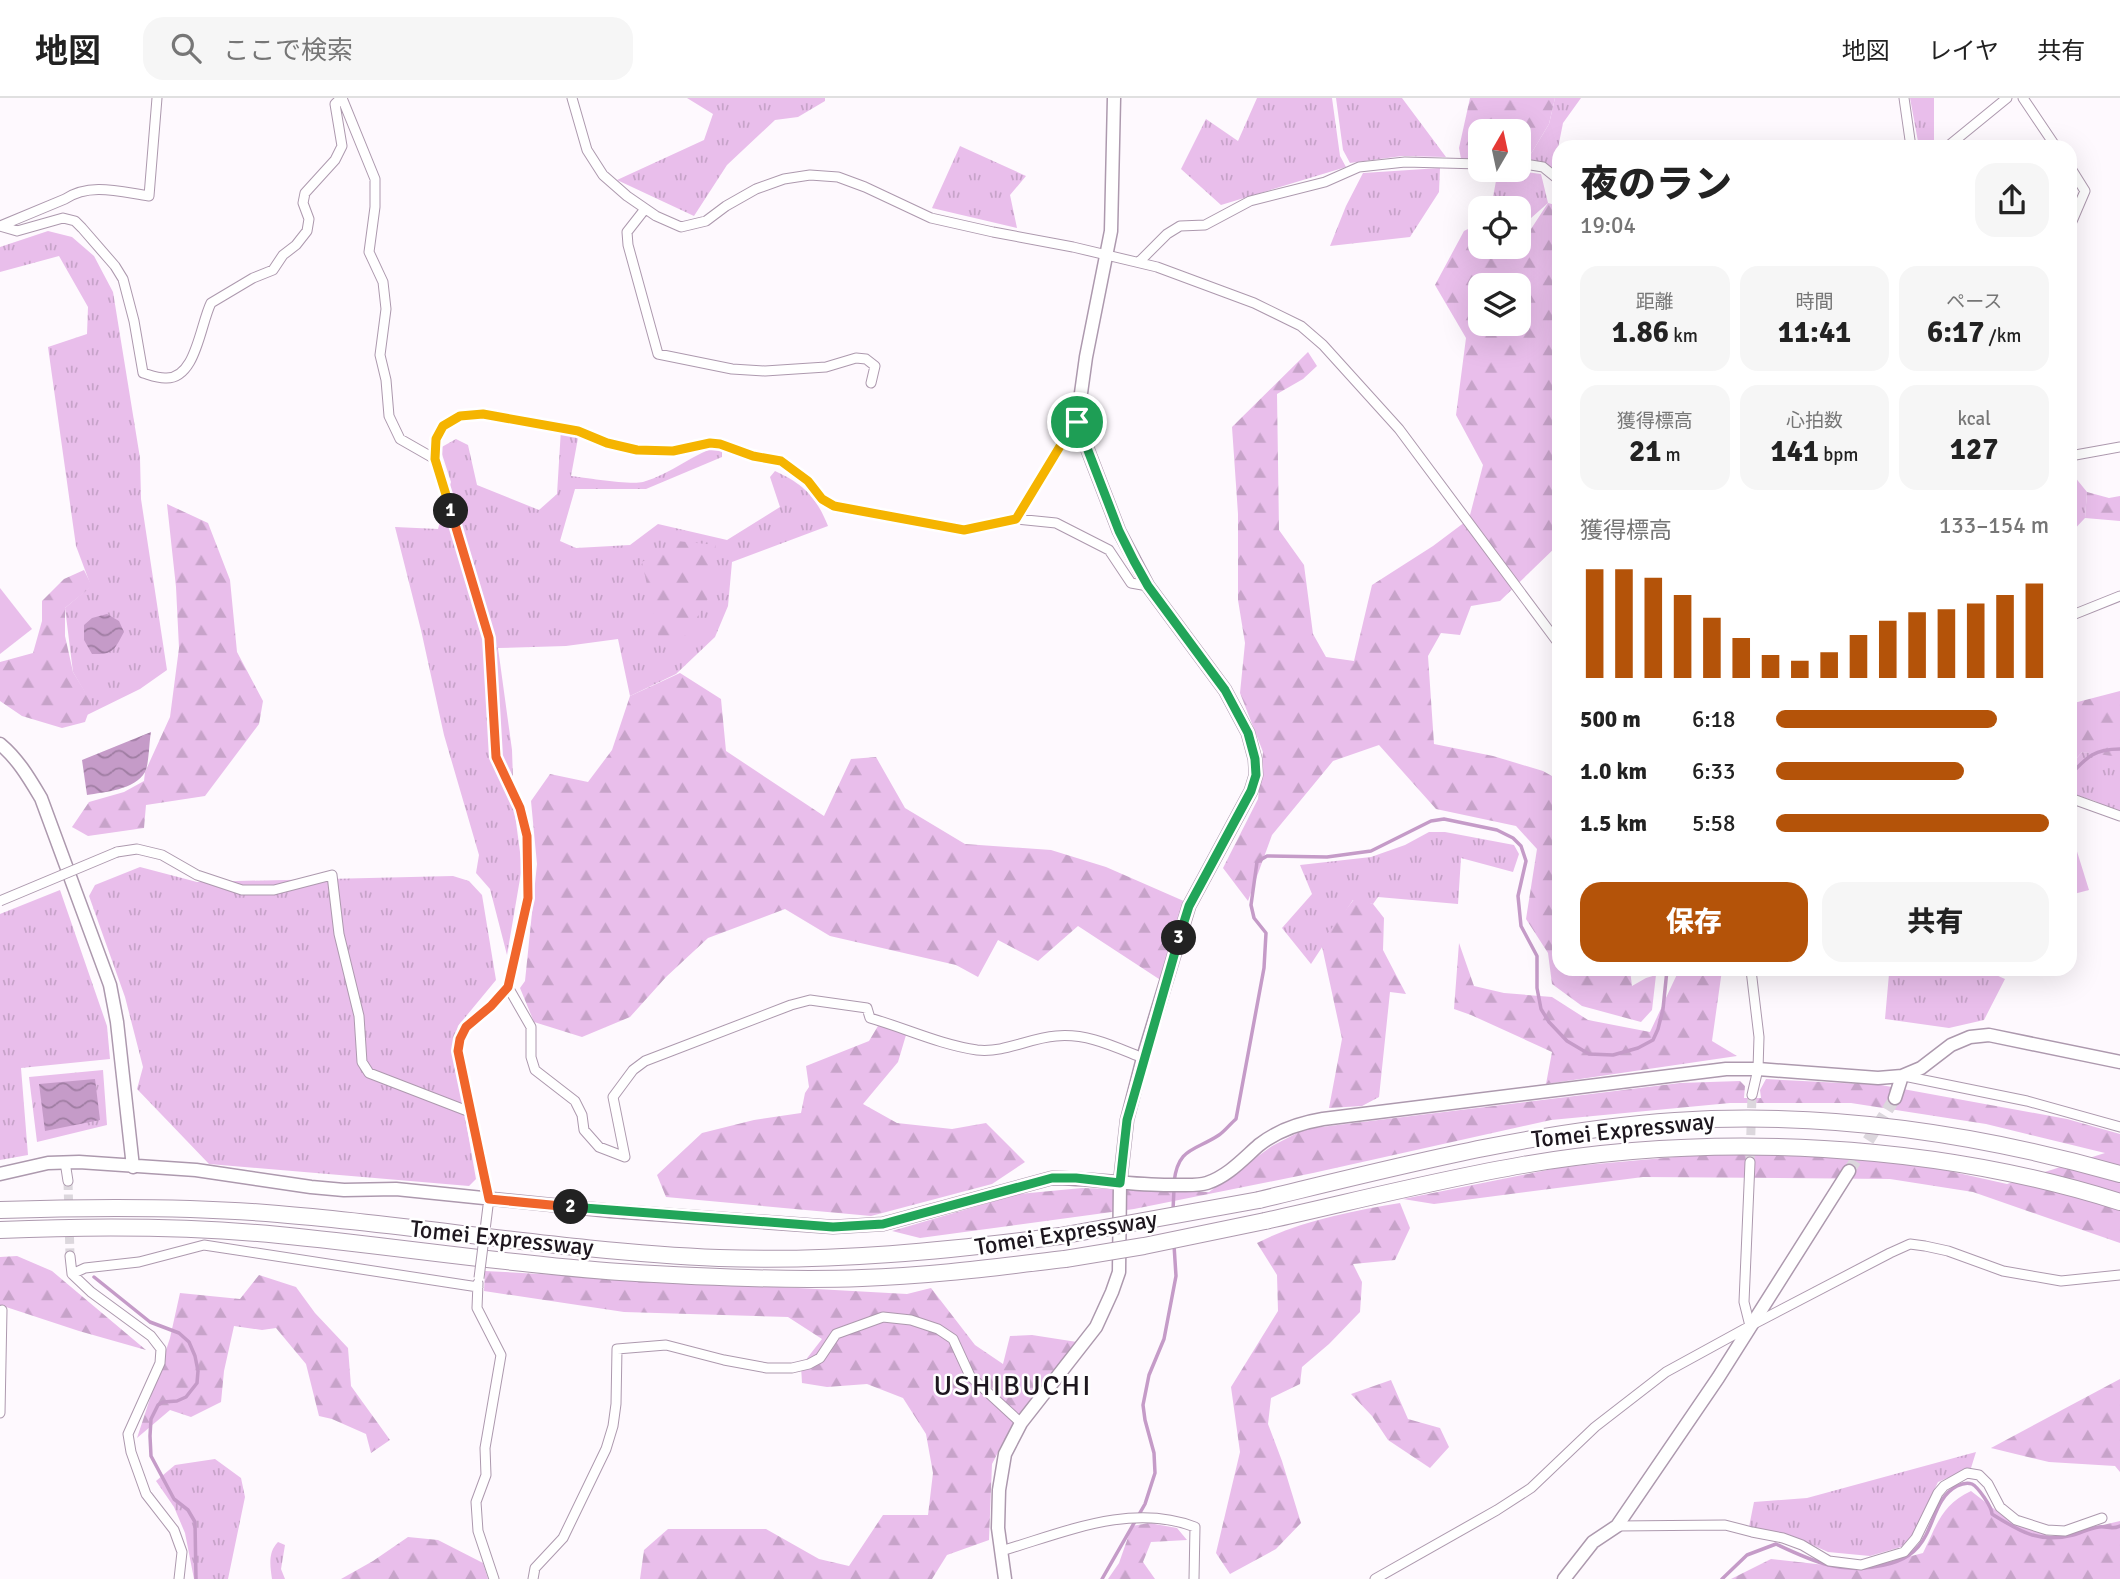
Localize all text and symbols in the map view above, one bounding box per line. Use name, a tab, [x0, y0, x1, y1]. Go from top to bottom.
search box	[143, 17, 633, 80]
icon: search	[167, 29, 205, 67]
text: 地図	[35, 31, 101, 72]
text: ここで検索	[223, 35, 353, 67]
text: 地図	[1842, 36, 1890, 66]
text: レイヤ	[1928, 36, 1999, 66]
text: 共有	[2037, 36, 2085, 66]
north arrow	[1468, 119, 1531, 182]
map controls	[1468, 119, 1531, 336]
text: 夜のラン	[1580, 161, 1732, 208]
button: share	[1975, 163, 2049, 237]
button: locate	[1468, 196, 1531, 259]
text: 19:04	[1580, 211, 1636, 240]
button: layers	[1468, 273, 1531, 336]
text: 距離	[1636, 290, 1674, 314]
text: 時間	[1795, 290, 1834, 314]
text: ペース	[1946, 290, 2002, 314]
text: 1.86	[1612, 314, 1669, 351]
text: 11:41	[1778, 314, 1851, 351]
text: 6:17	[1927, 314, 1984, 351]
text: km	[1669, 324, 1698, 348]
text: /km	[1984, 324, 2021, 348]
pin	[1047, 392, 1107, 452]
icon: arrive	[1058, 403, 1096, 441]
text: kcal	[1958, 407, 1991, 431]
text: 獲得標高	[1617, 409, 1693, 433]
text: 心拍数	[1786, 409, 1843, 433]
text: 127	[1950, 431, 1998, 468]
text: 21	[1629, 433, 1661, 470]
text: 141	[1770, 433, 1819, 470]
text: m	[1661, 443, 1681, 467]
text: bpm	[1819, 443, 1859, 467]
pin: 1	[434, 494, 468, 528]
text: 1	[445, 498, 456, 522]
text: 133–154 m	[1939, 511, 2049, 540]
text: 獲得標高	[1580, 516, 1672, 545]
text: 500 m	[1580, 705, 1641, 734]
text: 6:18	[1692, 705, 1735, 734]
text: 1.0 km	[1580, 757, 1647, 786]
text: 6:33	[1692, 757, 1735, 786]
text: 1.5 km	[1580, 809, 1647, 838]
text: 5:58	[1692, 809, 1735, 838]
button: 保存	[1580, 882, 1808, 962]
button: 共有	[1822, 882, 2049, 962]
pin: 3	[1162, 920, 1196, 956]
text: 3	[1173, 925, 1184, 949]
street label: Tomei Expressway	[1530, 1105, 1716, 1155]
pin: 2	[554, 1190, 588, 1224]
text: 2	[565, 1194, 576, 1218]
street label: Tomei Expressway	[973, 1204, 1159, 1262]
street label: Tomei Expressway	[409, 1213, 595, 1263]
district label: USHIBUCHI	[934, 1369, 1092, 1403]

